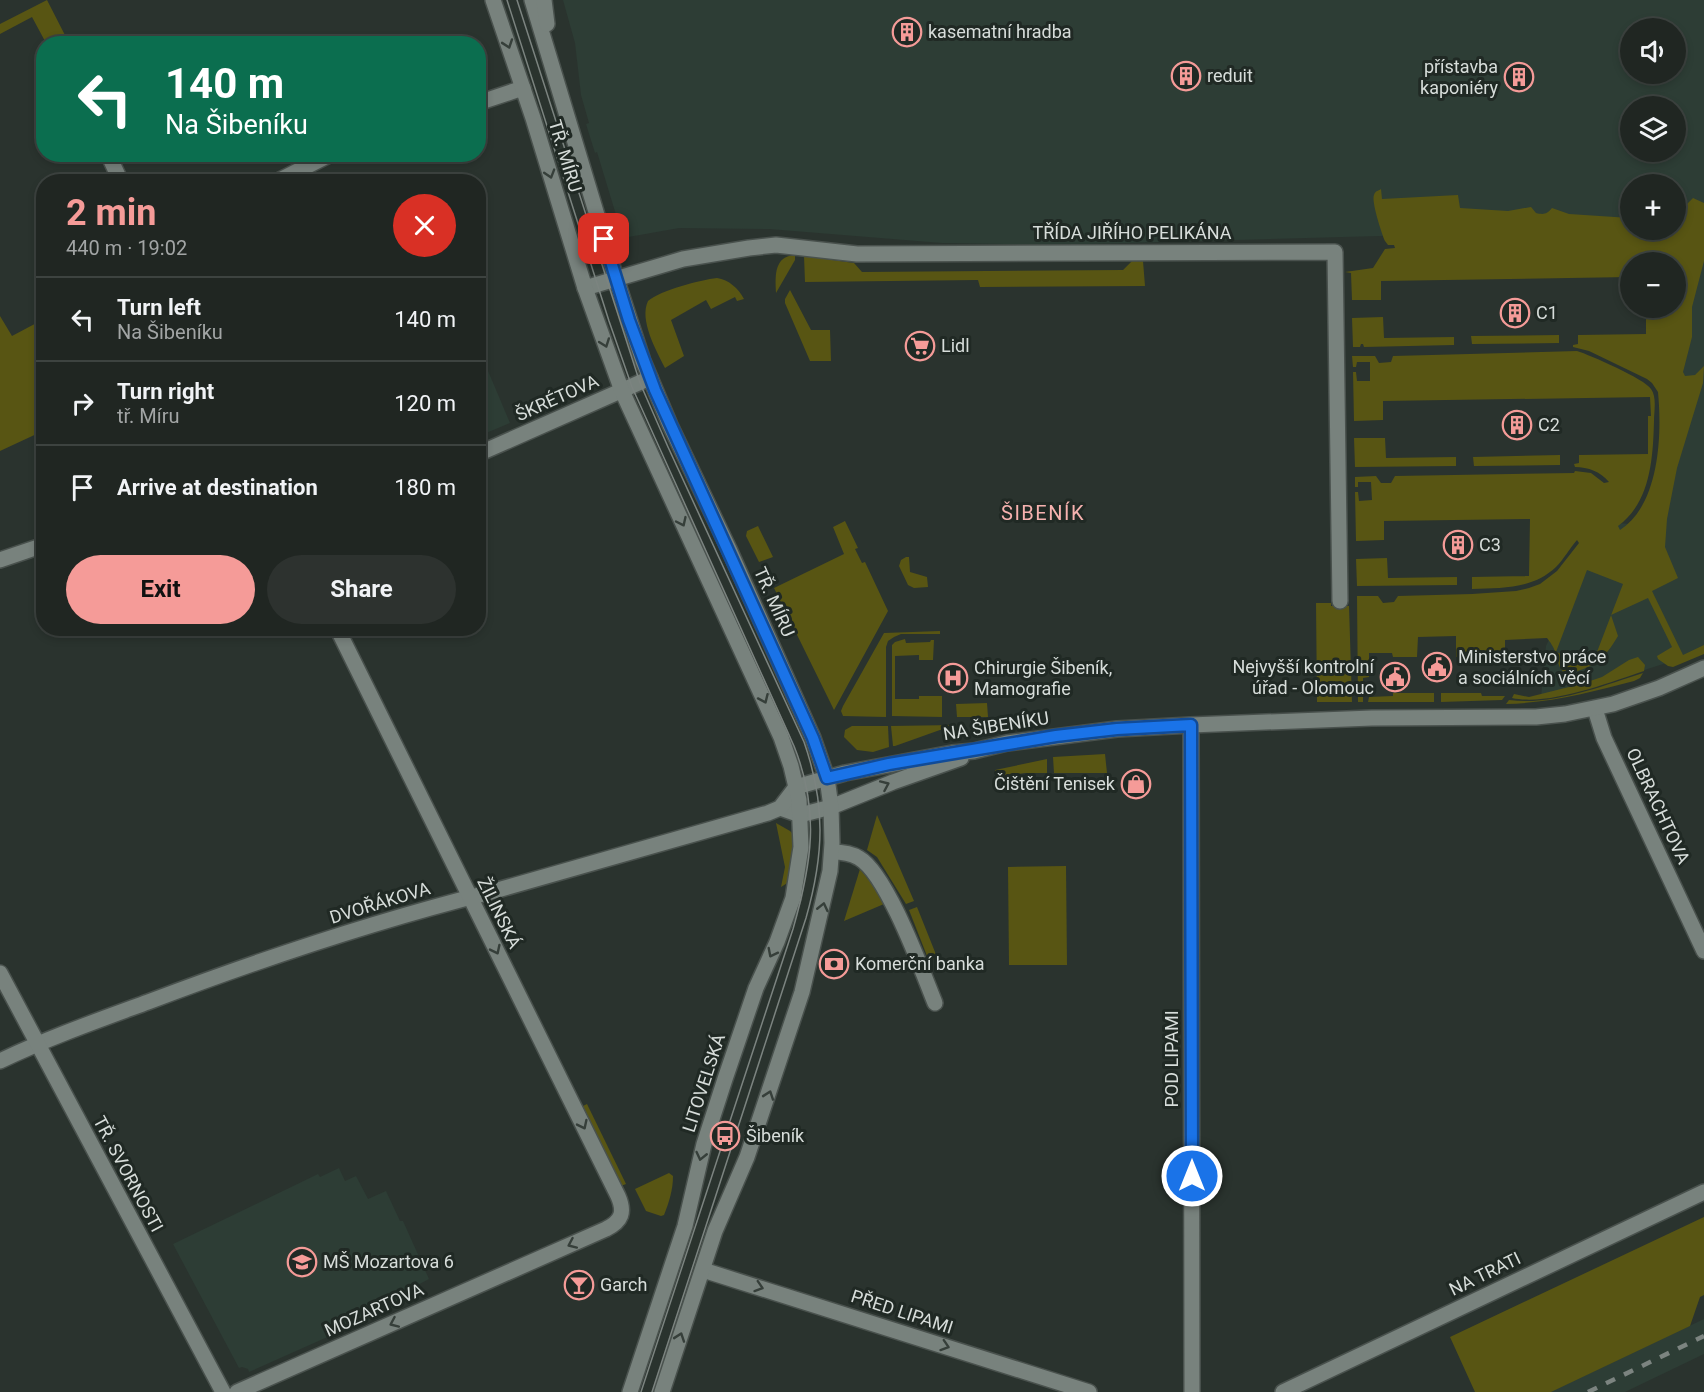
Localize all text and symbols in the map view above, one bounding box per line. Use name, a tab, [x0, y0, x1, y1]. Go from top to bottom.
building icon: kasematní hradba	[891, 16, 923, 48]
map controls	[1620, 18, 1686, 318]
button: sound	[1620, 18, 1686, 84]
place label: kasematní hradba	[928, 21, 1072, 42]
one-way arrow	[501, 38, 514, 49]
place label: přístavba kaponiéry	[1420, 56, 1498, 98]
text: 140 m	[165, 59, 284, 108]
icon: left	[66, 60, 144, 138]
building icon: reduit	[1170, 60, 1202, 92]
building icon: přístavba kaponiéry	[1503, 61, 1535, 93]
place label: reduit	[1207, 65, 1253, 86]
button: layers	[1620, 96, 1686, 162]
text: Na Šibeníku	[165, 109, 308, 141]
street label: TŘ. MÍRU	[545, 117, 586, 195]
one-way arrow	[543, 168, 555, 179]
button: +	[1620, 174, 1686, 240]
text: 2 min	[66, 192, 157, 234]
button: close	[393, 194, 456, 257]
pin	[578, 213, 629, 264]
icon: arrive	[587, 222, 620, 255]
street label: TŘÍDA JIŘÍHO PELIKÁNA	[1032, 222, 1232, 243]
text: 440 m · 19:02	[66, 236, 187, 260]
button: −	[1620, 252, 1686, 318]
text: Turn left	[117, 295, 201, 320]
building icon: C1	[1499, 297, 1531, 329]
place label: C1	[1536, 302, 1558, 323]
icon: left	[66, 303, 99, 336]
text: 140 m	[394, 307, 456, 332]
text: Na Šibeníku	[117, 320, 223, 344]
supermarket icon: Lidl	[904, 330, 936, 362]
place label: Lidl	[941, 335, 970, 356]
one-way arrow	[597, 337, 610, 348]
street label: ŠKRÉTOVA	[512, 370, 602, 425]
text: Turn right	[117, 379, 214, 404]
icon: right	[66, 387, 99, 420]
text: 120 m	[394, 391, 456, 416]
text: tř. Míru	[117, 404, 180, 428]
building icon: C2	[1501, 409, 1533, 441]
place label: C2	[1538, 414, 1560, 435]
icon: arrive	[66, 471, 99, 504]
text: Arrive at destination	[117, 475, 318, 500]
text: 180 m	[394, 475, 456, 500]
district label: ŠIBENÍK	[1001, 501, 1085, 525]
one-way arrow	[675, 516, 687, 527]
building icon: C3	[1442, 529, 1474, 561]
place label: C3	[1479, 534, 1501, 555]
button: Exit	[66, 555, 255, 624]
button: Share	[267, 555, 456, 624]
street label: TŘ. MÍRU	[750, 564, 799, 640]
place label: Ministerstvo práce a sociálních věcí	[1458, 646, 1606, 688]
public building icon: Ministerstvo práce a sociálních věcí	[1421, 651, 1453, 683]
place label: Nejvyšší kontrolní úřad - Olomouc	[1232, 656, 1375, 698]
place label: Chirurgie Šibeník, Mamografie	[974, 657, 1112, 699]
public building icon: Nejvyšší kontrolní úřad - Olomouc	[1379, 661, 1411, 693]
hospital icon: Chirurgie Šibeník, Mamografie	[937, 662, 969, 694]
one-way arrow	[756, 693, 768, 704]
street label: NA ŠIBENÍKU	[941, 707, 1050, 744]
street label: OLBRACHTOVA	[1622, 744, 1695, 867]
shop icon: Čištění Tenisek	[1120, 768, 1152, 800]
place label: Čištění Tenisek	[994, 773, 1116, 794]
one-way arrow	[879, 780, 890, 792]
street label: ŽILINSKÁ	[473, 874, 526, 952]
street label: DVOŘÁKOVA	[327, 877, 433, 928]
one-way arrow	[816, 903, 829, 913]
one-way arrow	[489, 944, 501, 955]
one-way arrow	[768, 947, 779, 957]
bank icon: Komerční banka	[818, 948, 850, 980]
place label: Komerční banka	[855, 953, 985, 974]
street label: POD LIPAMI	[1161, 1010, 1182, 1108]
street label: LITOVELSKÁ	[678, 1031, 729, 1135]
one-way arrow	[761, 1090, 774, 1100]
street label: TŘ. SVORNOSTI	[89, 1112, 168, 1235]
one-way arrow	[575, 1118, 587, 1129]
bus stop icon: Šibeník	[709, 1120, 741, 1152]
place label: Šibeník	[746, 1125, 805, 1146]
position arrow	[1160, 1144, 1224, 1208]
one-way arrow	[695, 1151, 708, 1161]
one-way arrow	[568, 1237, 579, 1249]
school or university icon: MŠ Mozartova 6	[286, 1246, 318, 1278]
street label: NA TRATI	[1446, 1247, 1524, 1300]
place label: MŠ Mozartova 6	[323, 1251, 454, 1272]
bar icon: Garch	[563, 1269, 595, 1301]
place label: Garch	[600, 1274, 647, 1295]
street label: MOZARTOVA	[321, 1278, 427, 1341]
one-way arrow	[753, 1280, 764, 1292]
street label: PŘED LIPAMI	[848, 1285, 956, 1338]
one-way arrow	[389, 1315, 400, 1327]
one-way arrow	[673, 1332, 686, 1343]
one-way arrow	[939, 1339, 950, 1351]

